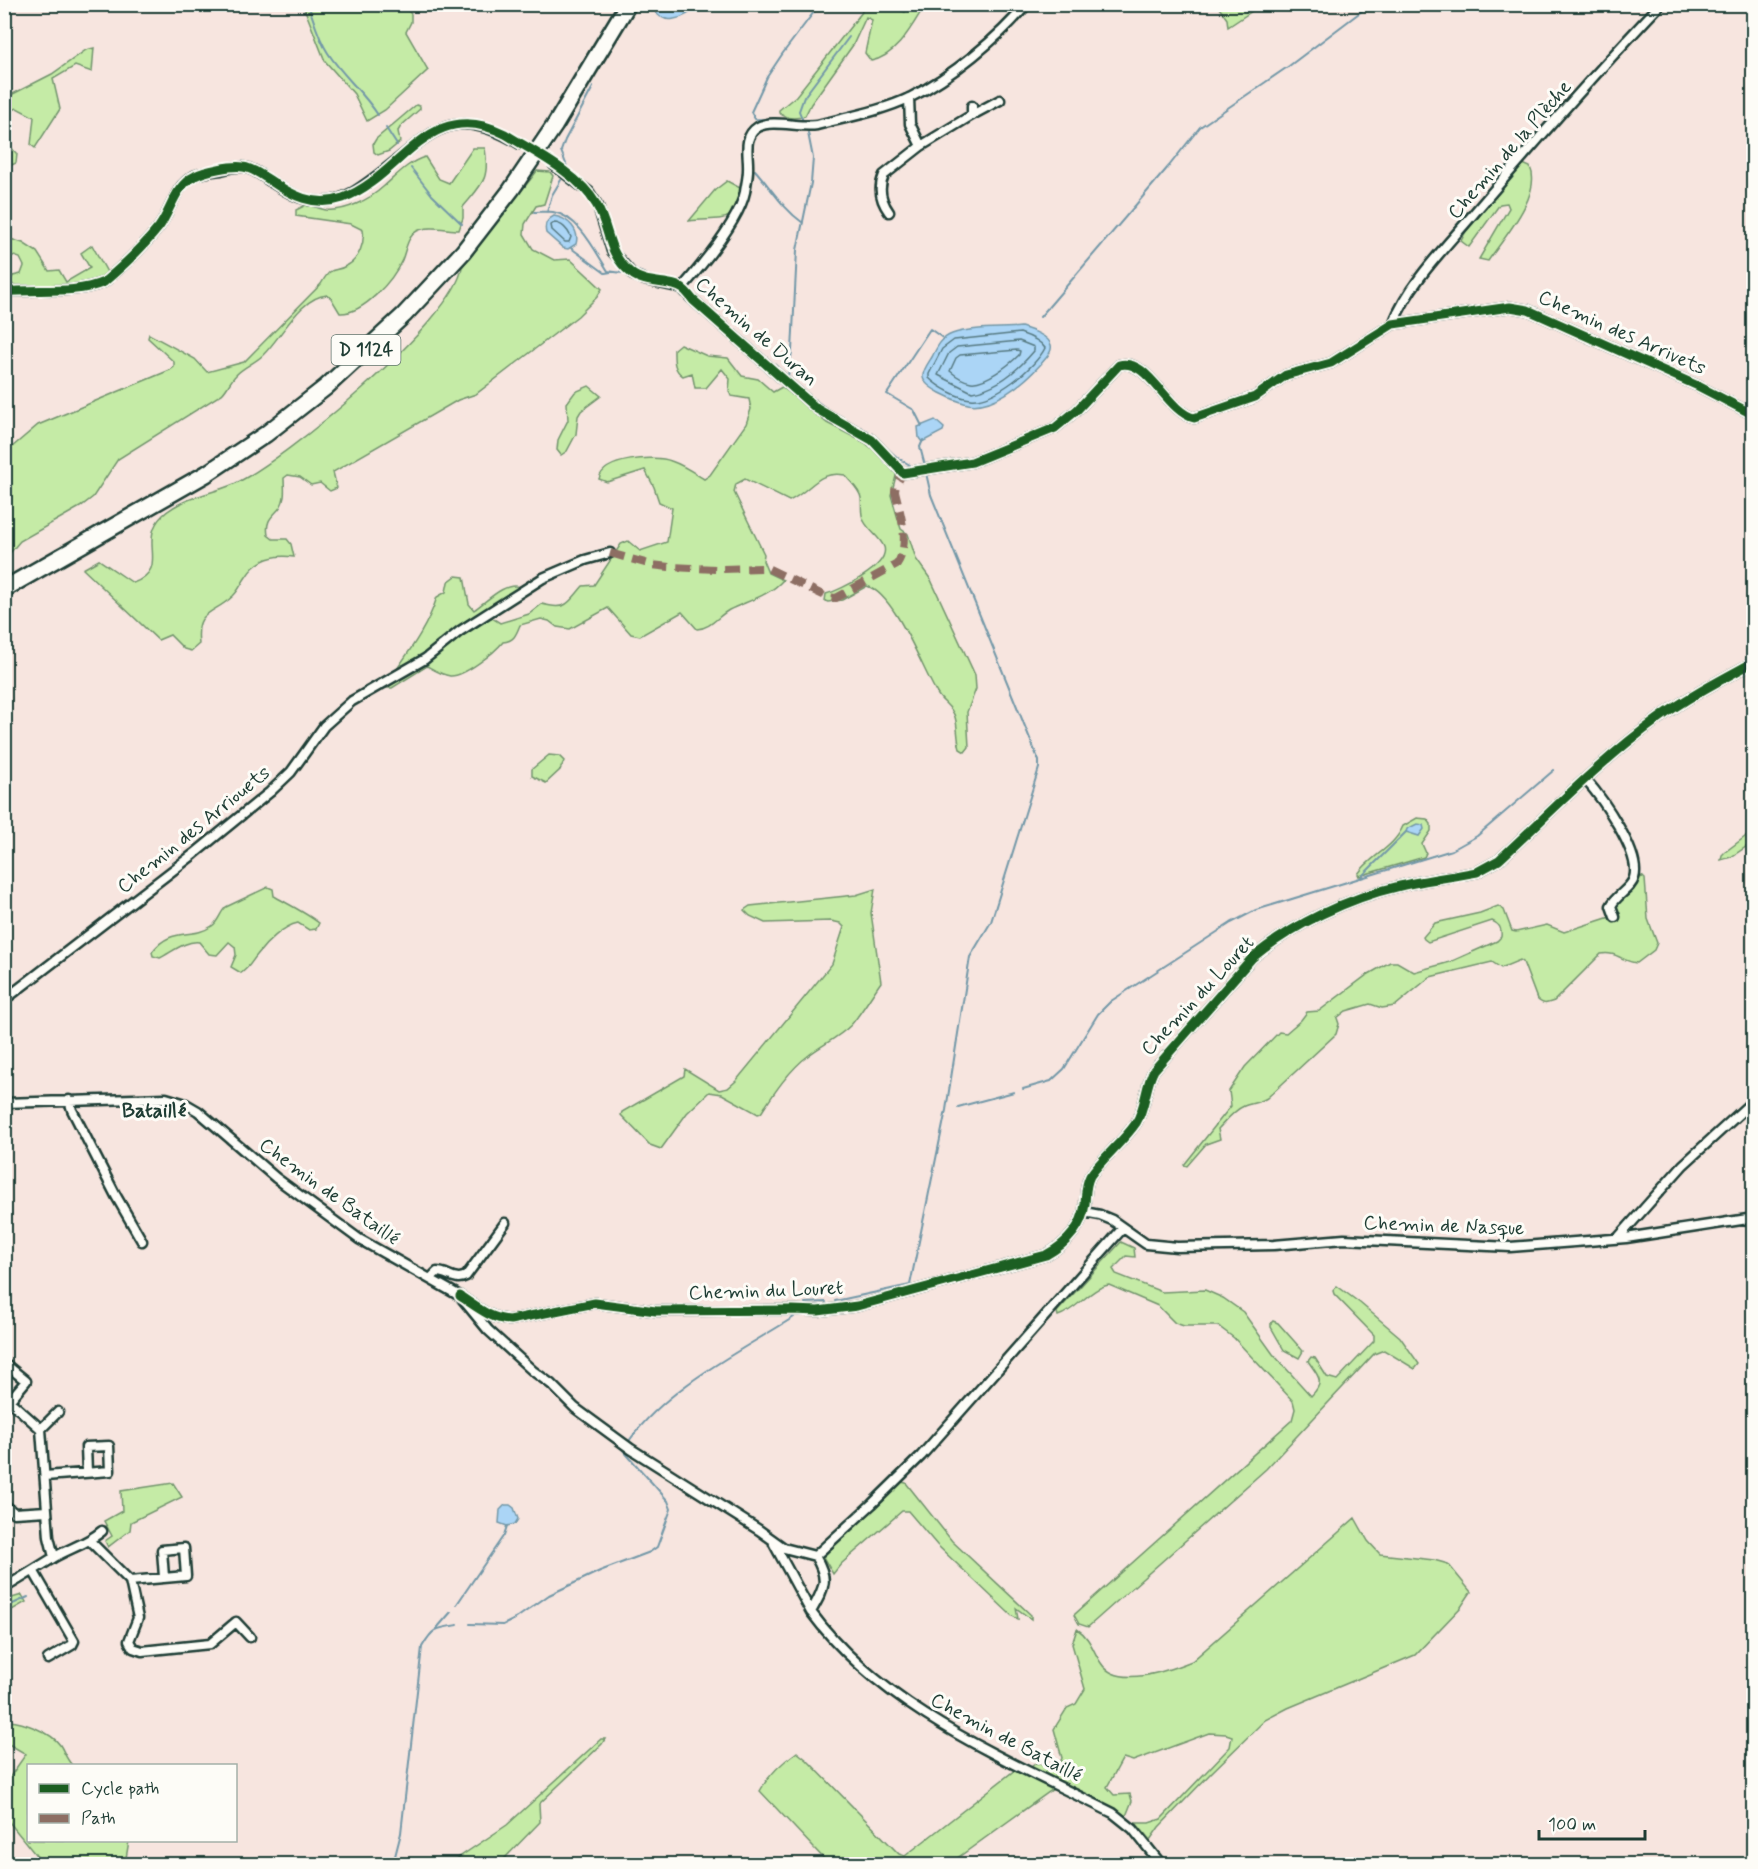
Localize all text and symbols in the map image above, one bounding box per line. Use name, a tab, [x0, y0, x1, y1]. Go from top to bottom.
street label: Chemin de la Plèche	[1442, 74, 1578, 225]
street label: Chemin de Duran	[689, 271, 823, 393]
street label: Chemin des Arrivets	[1534, 284, 1710, 382]
road number: D 1124	[332, 335, 400, 365]
street label: Chemin des Arriouets	[112, 760, 276, 900]
street label: Chemin du Louret	[1135, 930, 1261, 1062]
district label: Bataillé	[122, 1097, 187, 1125]
street label: Chemin de Bataillé	[253, 1132, 405, 1252]
street label: Chemin de Nasque	[1363, 1210, 1525, 1242]
street label: Chemin du Louret	[688, 1275, 844, 1307]
street label: Chemin de Bataillé	[926, 1687, 1087, 1789]
legend	[27, 1764, 237, 1842]
text: Cycle path	[81, 1777, 159, 1801]
scale bar	[1539, 1803, 1646, 1841]
text: Path	[81, 1807, 116, 1831]
text: 100 m	[1548, 1813, 1596, 1837]

